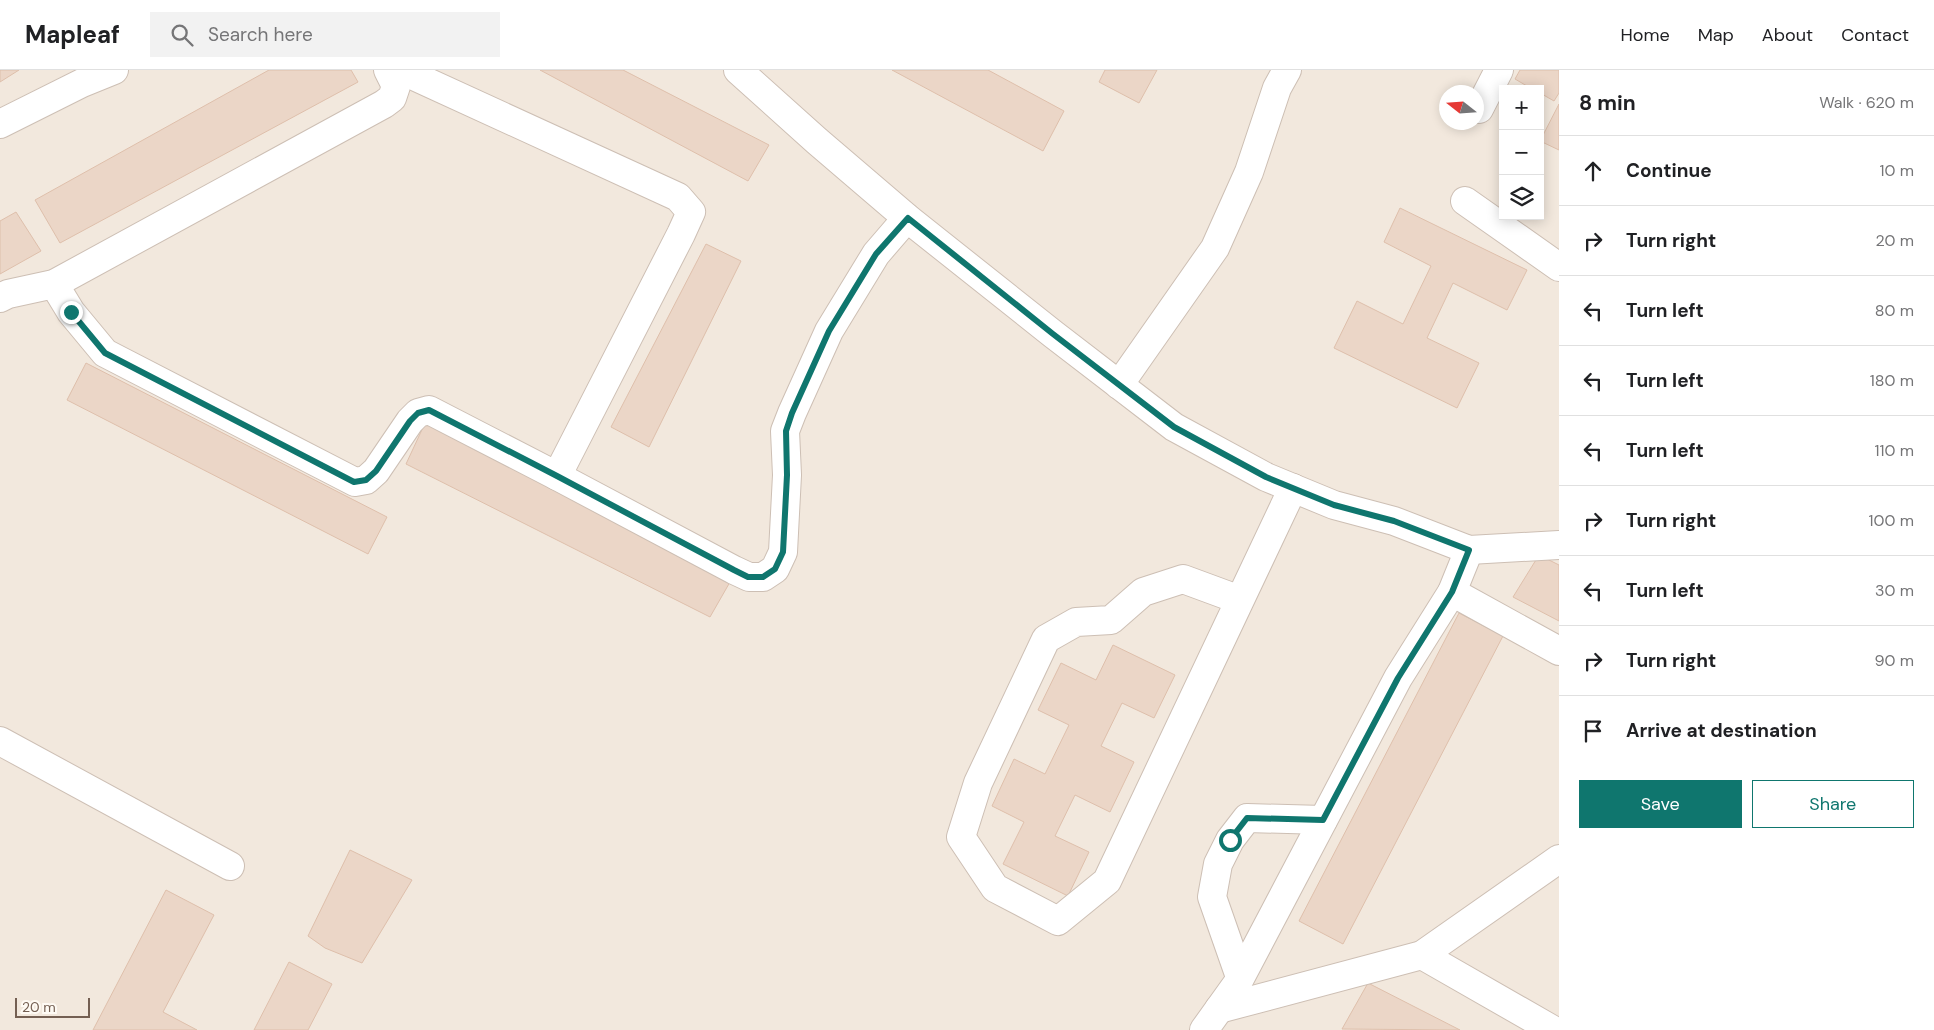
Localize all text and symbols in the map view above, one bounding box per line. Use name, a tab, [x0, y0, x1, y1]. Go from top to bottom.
search box	[150, 12, 500, 57]
text: Mapleaf	[25, 19, 120, 50]
icon: search	[168, 21, 196, 49]
text: Search here	[208, 22, 313, 47]
text: Home	[1620, 23, 1670, 47]
text: Map	[1698, 23, 1734, 47]
text: About	[1762, 23, 1813, 47]
text: Contact	[1841, 23, 1909, 47]
north arrow	[1439, 85, 1484, 130]
map controls	[1499, 85, 1544, 220]
button: +	[1499, 85, 1544, 130]
text: 8 min	[1579, 89, 1636, 117]
text: Walk · 620 m	[1819, 92, 1914, 113]
button: −	[1499, 130, 1544, 175]
icon: ahead	[1579, 157, 1607, 185]
text: Continue	[1626, 158, 1712, 183]
text: 10 m	[1880, 160, 1914, 181]
button: layers	[1499, 175, 1544, 220]
icon: right	[1579, 227, 1607, 255]
text: Turn right	[1626, 228, 1716, 253]
text: 20 m	[1875, 230, 1914, 251]
icon: left	[1579, 297, 1607, 325]
text: Turn left	[1626, 298, 1704, 323]
text: 80 m	[1875, 300, 1914, 321]
route end	[60, 301, 83, 324]
icon: left	[1579, 367, 1607, 395]
text: Turn left	[1626, 368, 1704, 393]
text: 180 m	[1870, 370, 1914, 391]
icon: left	[1579, 437, 1607, 465]
text: Turn left	[1626, 438, 1704, 463]
text: 110 m	[1875, 440, 1914, 461]
icon: right	[1579, 507, 1607, 535]
text: Turn right	[1626, 508, 1716, 533]
text: 100 m	[1869, 510, 1914, 531]
icon: left	[1579, 577, 1607, 605]
text: Turn left	[1626, 578, 1704, 603]
text: 30 m	[1875, 580, 1914, 601]
icon: right	[1579, 647, 1607, 675]
text: Turn right	[1626, 648, 1716, 673]
text: 90 m	[1874, 650, 1914, 671]
icon: arrive	[1579, 717, 1607, 745]
text: Arrive at destination	[1626, 718, 1817, 743]
button: Save	[1579, 780, 1742, 828]
button: Share	[1752, 780, 1914, 828]
route start	[1219, 829, 1242, 852]
scale bar	[15, 995, 90, 1018]
text: 20 m	[22, 998, 56, 1016]

